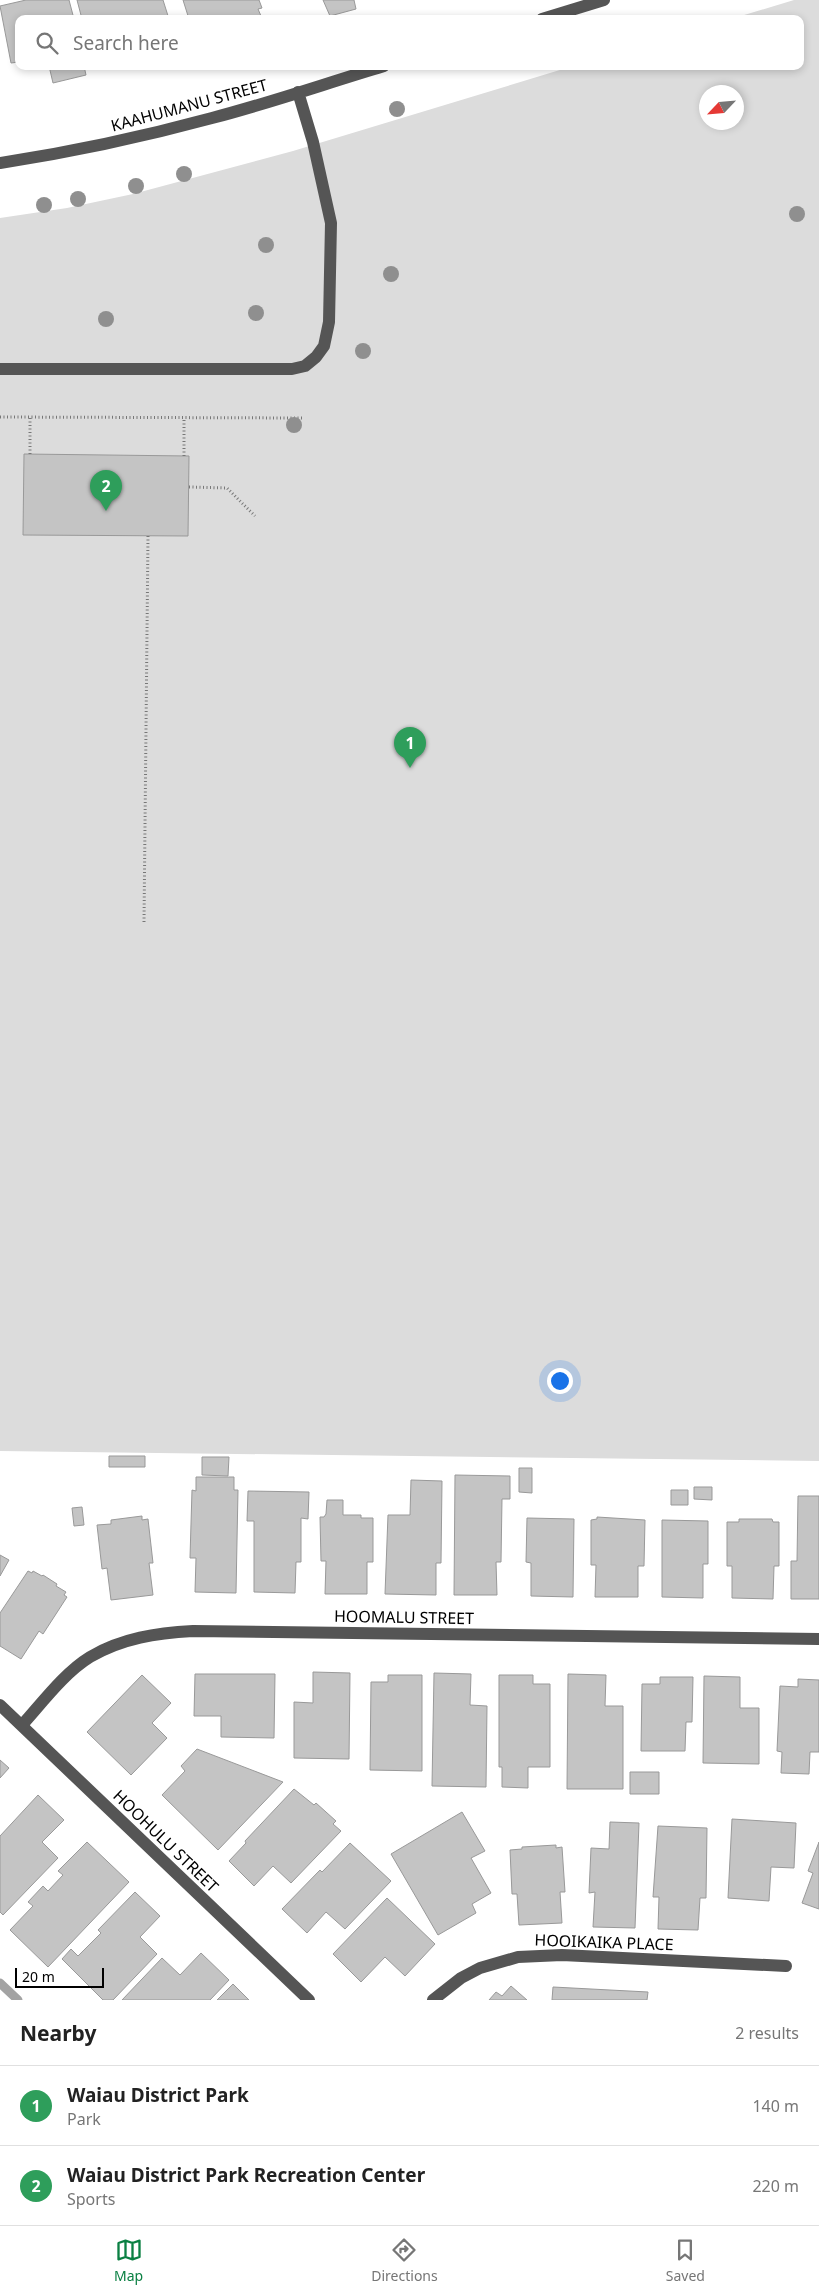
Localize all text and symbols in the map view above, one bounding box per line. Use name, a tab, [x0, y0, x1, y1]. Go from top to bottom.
search box	[15, 15, 804, 70]
icon: search	[33, 29, 61, 57]
text: Search here	[73, 30, 179, 56]
street label: KAAHUMANU STREET	[108, 74, 270, 136]
north arrow	[699, 85, 744, 130]
pin: 2	[90, 470, 122, 511]
pin: 1	[394, 727, 426, 768]
your location	[547, 1368, 573, 1394]
street label: HOOMALU STREET	[334, 1605, 474, 1629]
street label: HOOHULU STREET	[108, 1785, 224, 1897]
street label: HOOIKAIKA PLACE	[534, 1929, 674, 1955]
scale bar	[15, 1965, 104, 1988]
text: 20 m	[22, 1967, 55, 1986]
text: Nearby	[20, 2019, 96, 2047]
text: 2 results	[735, 2022, 799, 2044]
text: Waiau District Park	[67, 2082, 249, 2108]
text: 1	[31, 2095, 41, 2117]
text: 140 m	[752, 2095, 799, 2117]
text: Park	[67, 2108, 101, 2130]
text: Waiau District Park Recreation Center	[67, 2162, 425, 2188]
text: 2	[31, 2175, 41, 2197]
text: 220 m	[752, 2175, 799, 2197]
text: Sports	[67, 2188, 115, 2210]
tab: Map	[114, 2236, 143, 2285]
tab: Directions	[371, 2236, 438, 2285]
tab: Saved	[666, 2236, 705, 2285]

